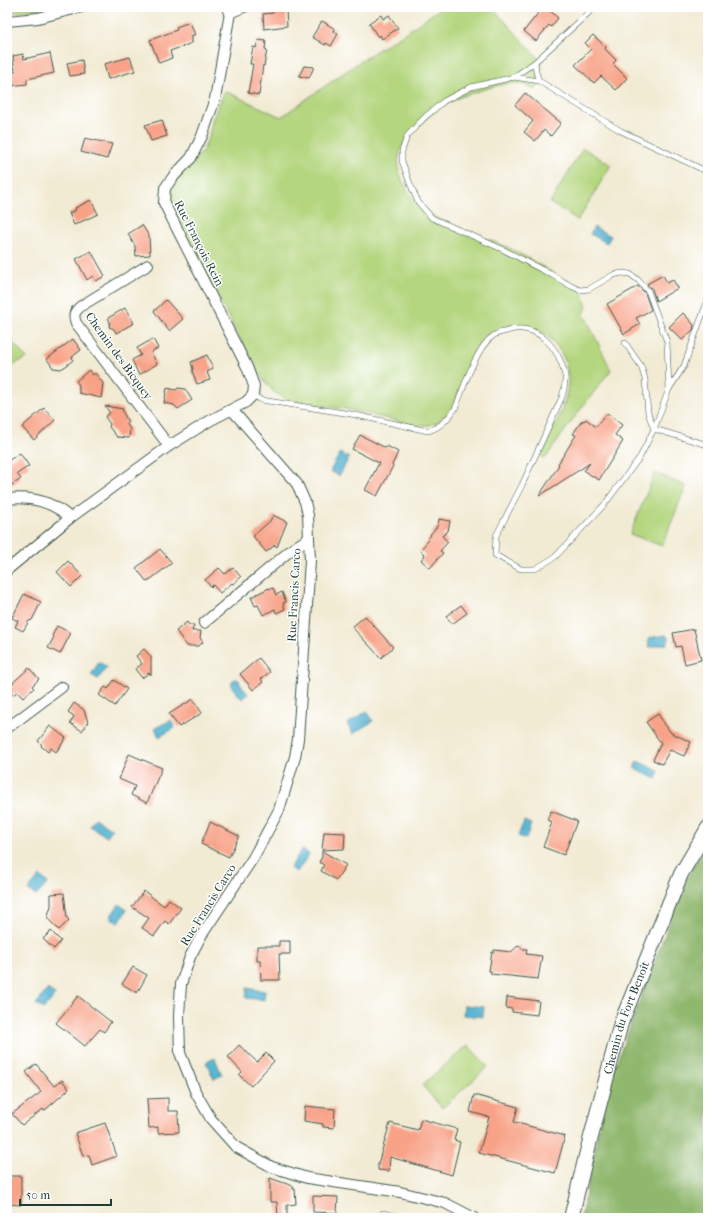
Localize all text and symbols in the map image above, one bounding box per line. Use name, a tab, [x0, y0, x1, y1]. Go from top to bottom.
street label: Rue François Rein	[170, 198, 227, 289]
street label: Chemin des Bicquey	[83, 309, 156, 403]
street label: Rue Francis Carco	[285, 548, 303, 642]
street label: Rue Francis Carco	[177, 862, 239, 948]
street label: Chemin du Fort Benoît	[601, 959, 652, 1076]
scale bar	[20, 1181, 111, 1207]
text: 50 m	[26, 1188, 50, 1202]

